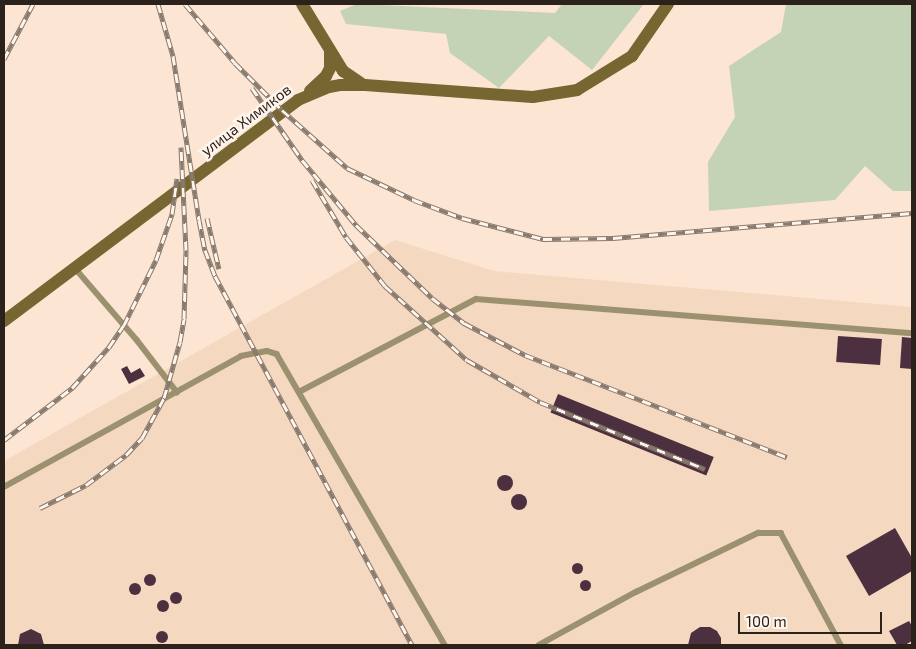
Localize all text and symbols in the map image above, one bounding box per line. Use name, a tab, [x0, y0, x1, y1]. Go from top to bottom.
street label: улица Химиков	[197, 80, 295, 160]
scale bar	[741, 602, 885, 634]
text: 100 m	[746, 612, 787, 630]

